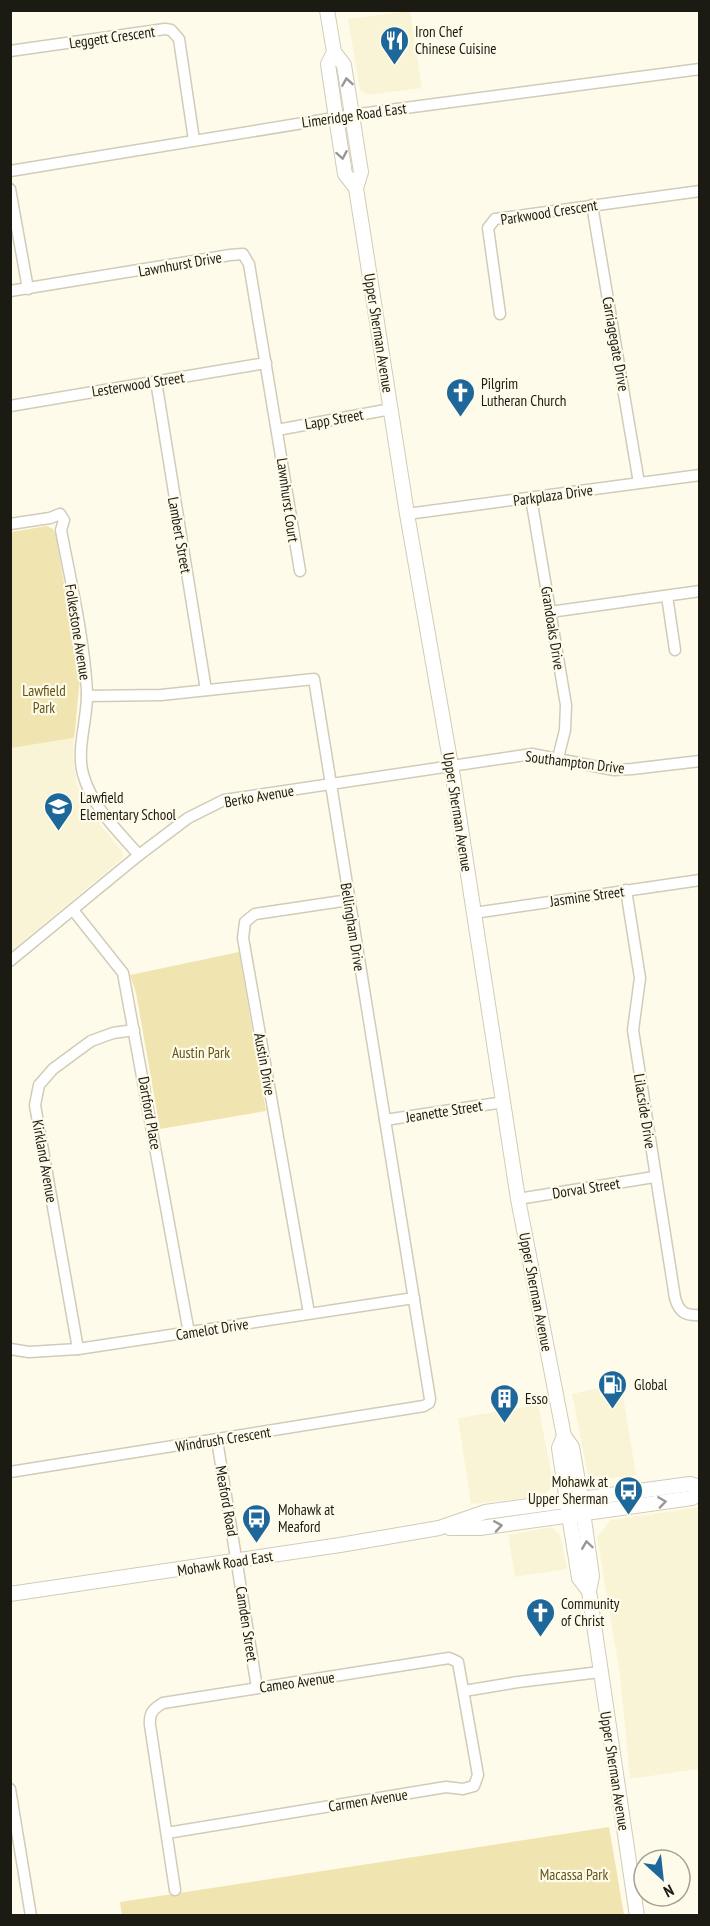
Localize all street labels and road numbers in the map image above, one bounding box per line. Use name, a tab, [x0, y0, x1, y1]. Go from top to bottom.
street label: Leggett Crescent	[68, 22, 156, 52]
street label: Limeridge Road East	[300, 98, 408, 132]
street label: Parkwood Crescent	[499, 195, 599, 229]
street label: Lawnhurst Drive	[137, 247, 223, 281]
street label: Upper Sherman Avenue	[360, 272, 398, 394]
street label: Carriagegate Drive	[598, 295, 634, 393]
street label: Lesterwood Street	[90, 367, 186, 401]
street label: Lapp Street	[303, 404, 365, 434]
street label: Lawnhurst Court	[273, 457, 303, 543]
street label: Parkplaza Drive	[512, 480, 594, 510]
street label: Lambert Street	[164, 495, 196, 575]
street label: Folkestone Avenue	[61, 583, 95, 681]
street label: Grandoaks Drive	[537, 585, 569, 671]
street label: Southampton Drive	[524, 746, 626, 778]
street label: Upper Sherman Avenue	[439, 751, 477, 873]
street label: Berko Avenue	[223, 781, 295, 811]
street label: Bellingham Drive	[337, 881, 369, 973]
street label: Jasmine Street	[548, 881, 625, 911]
street label: Austin Drive	[250, 1031, 280, 1097]
street label: Lilacside Drive	[630, 1072, 660, 1150]
street label: Dartford Place	[134, 1075, 166, 1151]
street label: Jeanette Street	[403, 1096, 484, 1127]
street label: Kirkland Avenue	[28, 1118, 62, 1204]
street label: Dorval Street	[551, 1173, 621, 1203]
street label: Upper Sherman Avenue	[515, 1231, 557, 1353]
street label: Camelot Drive	[174, 1314, 250, 1344]
street label: Windrush Crescent	[174, 1422, 272, 1456]
street label: Meaford Road	[211, 1464, 243, 1538]
street label: Mohawk Road East	[176, 1546, 274, 1580]
street label: Camden Street	[232, 1585, 262, 1663]
street label: Cameo Avenue	[258, 1667, 336, 1697]
street label: Upper Sherman Avenue	[596, 1710, 634, 1832]
street label: Carmen Avenue	[327, 1784, 409, 1816]

